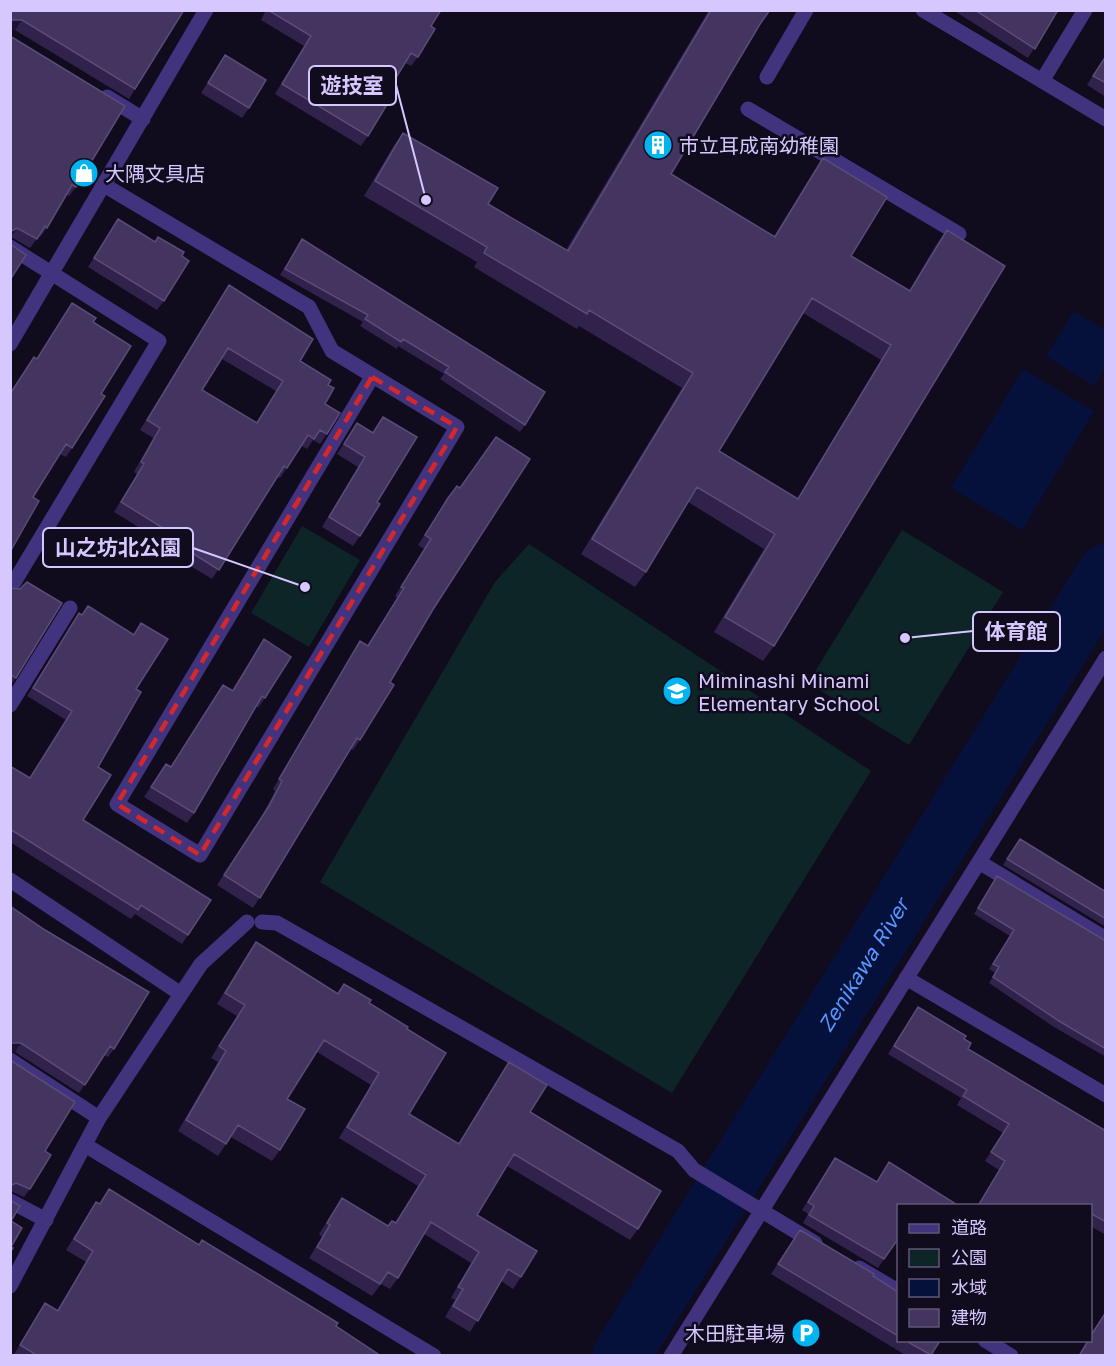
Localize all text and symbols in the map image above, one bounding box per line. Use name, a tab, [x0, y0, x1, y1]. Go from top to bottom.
callout: 遊技室	[309, 66, 396, 105]
text: 遊技室	[321, 72, 384, 98]
building icon: 市立耳成南幼稚園	[642, 129, 674, 161]
place label: 市立耳成南幼稚園	[679, 133, 839, 157]
shop icon: 大隅文具店	[68, 157, 100, 189]
place label: 大隅文具店	[105, 161, 205, 185]
callout: 山之坊北公園	[43, 528, 193, 567]
text: 山之坊北公園	[55, 534, 181, 560]
callout: 体育館	[973, 612, 1060, 651]
text: 体育館	[985, 618, 1048, 644]
place label: Miminashi Minami Elementary School	[698, 668, 880, 715]
school or university icon: Miminashi Minami Elementary School	[661, 675, 693, 707]
water label: Zenikawa River	[812, 891, 916, 1036]
legend	[897, 1204, 1092, 1342]
text: 道路	[951, 1216, 987, 1238]
text: 公園	[951, 1246, 987, 1268]
text: 水域	[951, 1276, 987, 1298]
text: 建物	[951, 1306, 987, 1328]
parking icon: 木田駐車場	[790, 1317, 822, 1349]
place label: 木田駐車場	[685, 1321, 785, 1345]

